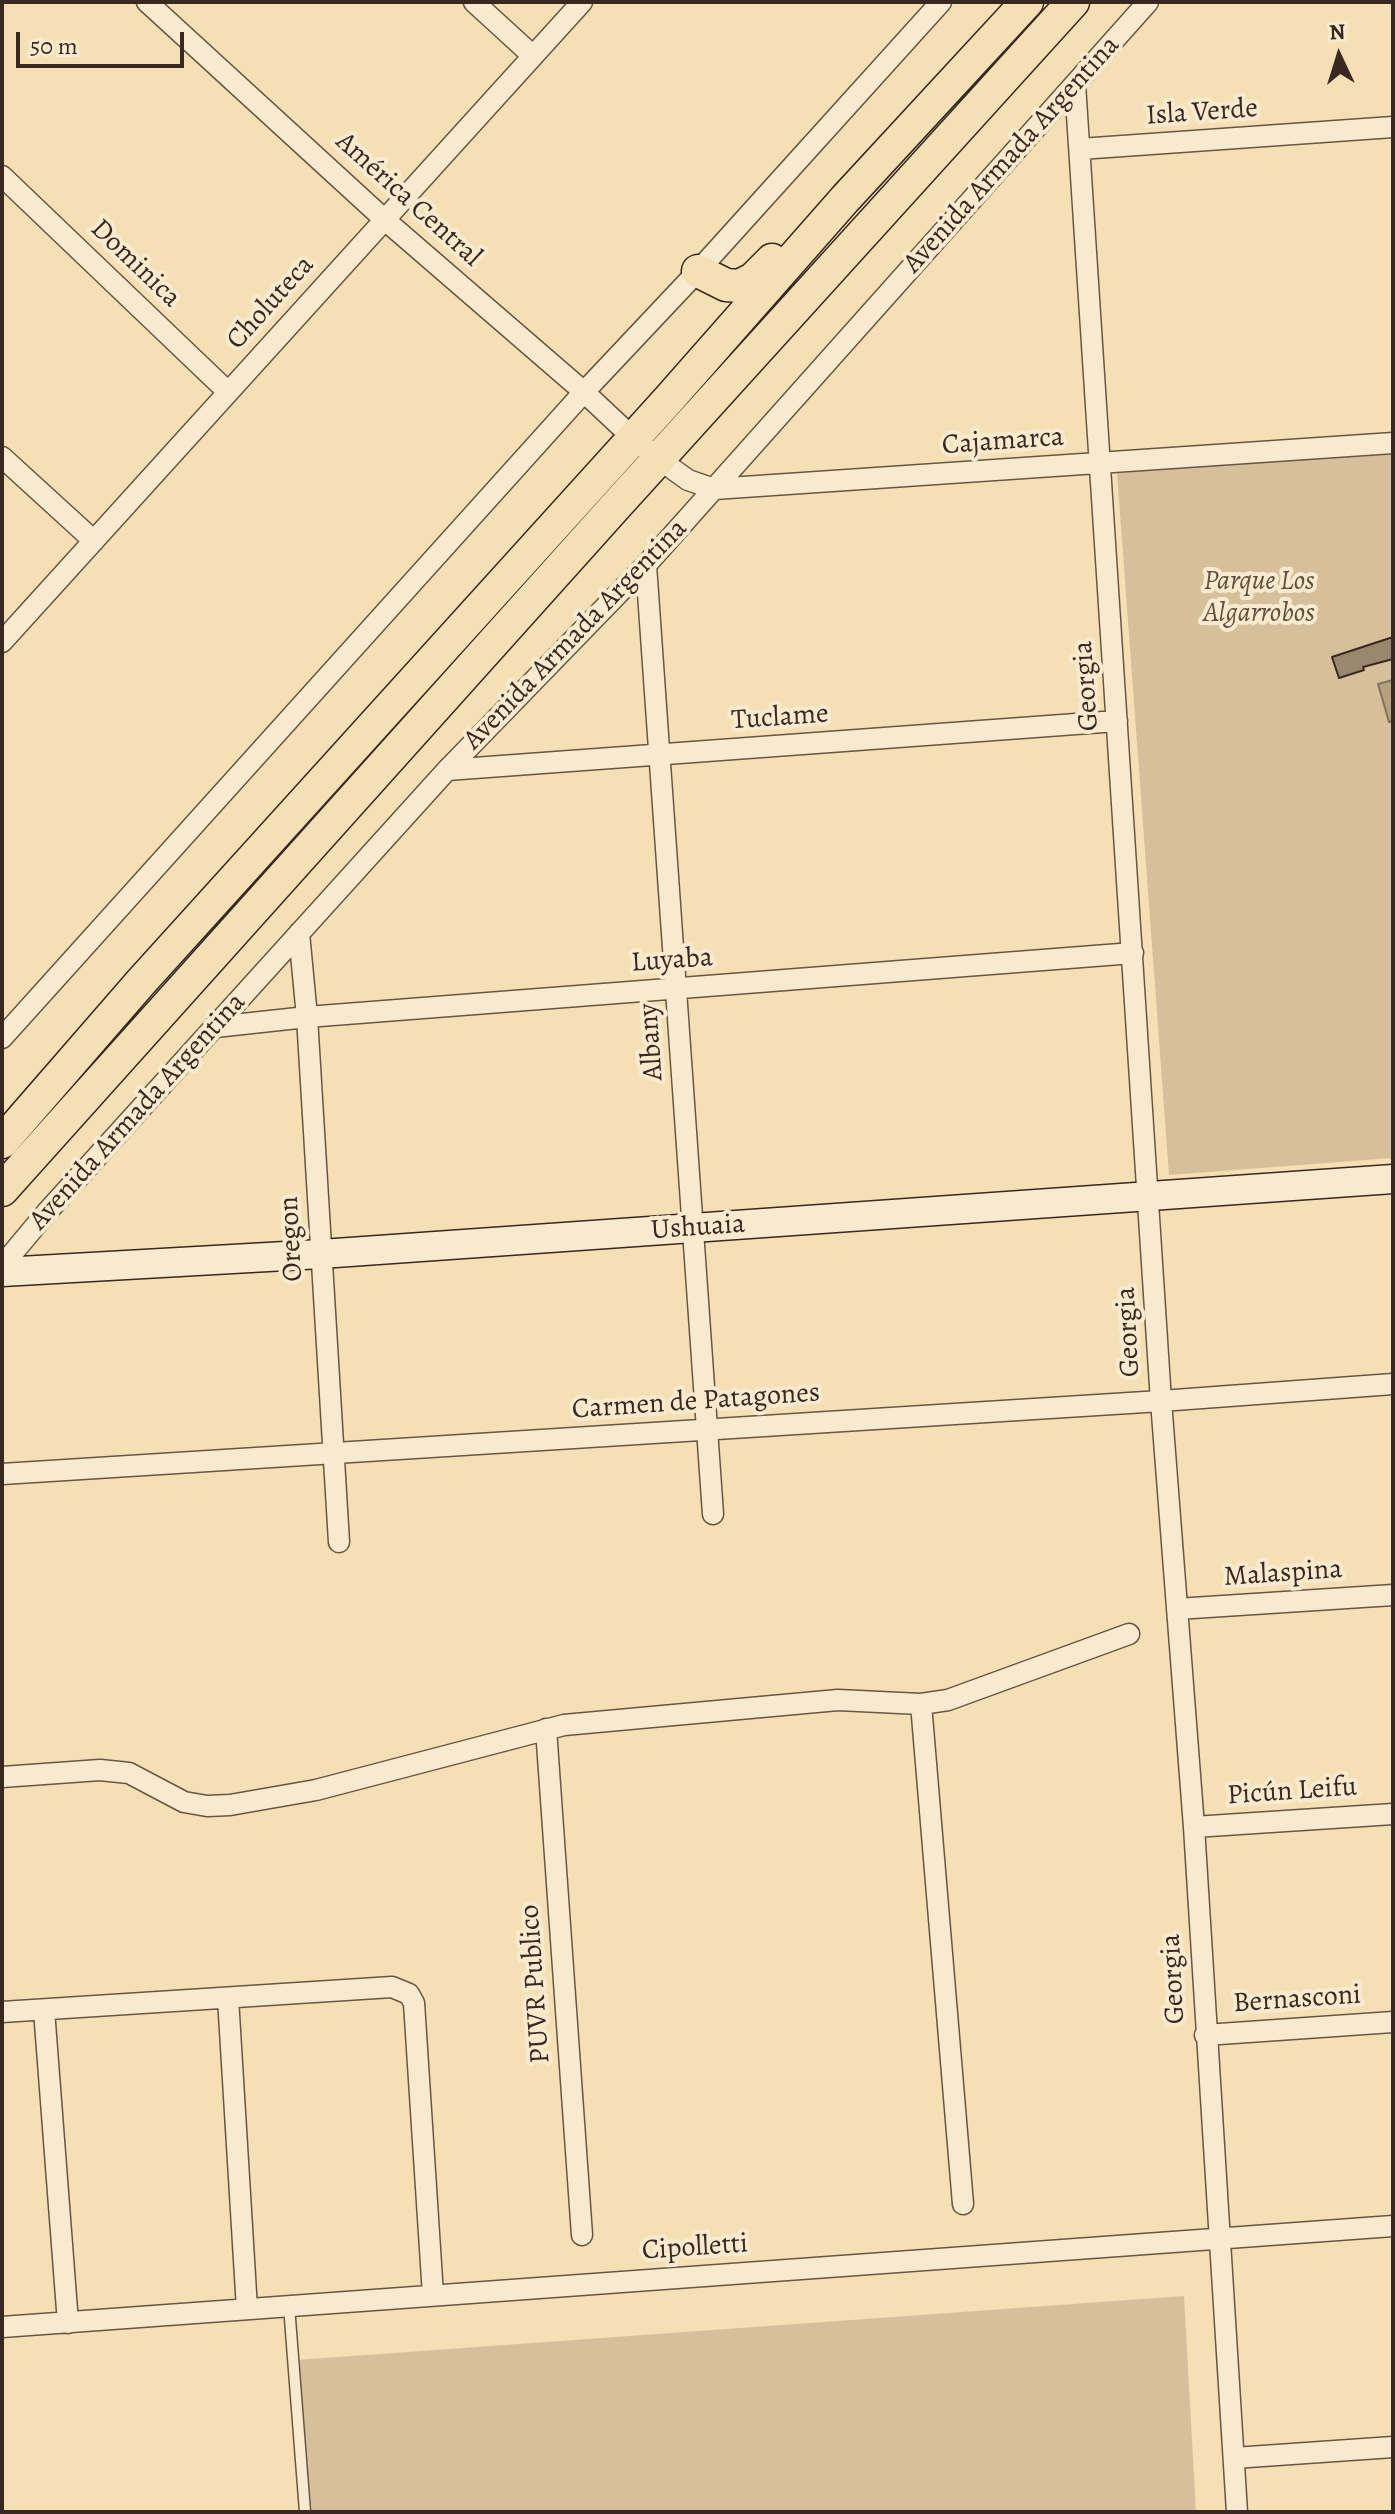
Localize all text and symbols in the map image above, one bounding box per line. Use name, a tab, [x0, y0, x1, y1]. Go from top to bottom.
scale bar	[20, 16, 188, 66]
north arrow	[1299, 16, 1379, 96]
text: N	[1328, 17, 1346, 48]
street label: Avenida Armada Argentina	[897, 29, 1127, 281]
text: 50 m	[30, 30, 78, 62]
street label: Isla Verde	[1145, 92, 1259, 134]
street label: América Central	[328, 126, 488, 274]
street label: Dominica	[83, 213, 187, 315]
street label: Choluteca	[220, 249, 322, 357]
street label: Cajamarca	[941, 421, 1065, 463]
street label: Avenida Armada Argentina	[457, 513, 695, 757]
park label: Parque Los Algarrobos	[1203, 565, 1315, 631]
street label: Georgia	[1067, 640, 1107, 732]
street label: Tuclame	[730, 698, 830, 738]
street label: Luyaba	[630, 941, 714, 981]
street label: Avenida Armada Argentina	[23, 986, 253, 1238]
street label: Albany	[633, 1002, 671, 1082]
street label: Oregon	[273, 1195, 311, 1283]
street label: Ushuaia	[650, 1208, 746, 1248]
street label: Georgia	[1110, 1286, 1148, 1378]
street label: Carmen de Patagones	[571, 1377, 821, 1427]
street label: Malaspina	[1223, 1553, 1343, 1595]
street label: Picún Leifu	[1226, 1771, 1358, 1813]
street label: PUVR Publico	[514, 1903, 558, 2065]
street label: Georgia	[1155, 1933, 1193, 2025]
street label: Bernasconi	[1232, 1979, 1362, 2021]
street label: Cipolletti	[641, 2228, 749, 2268]

